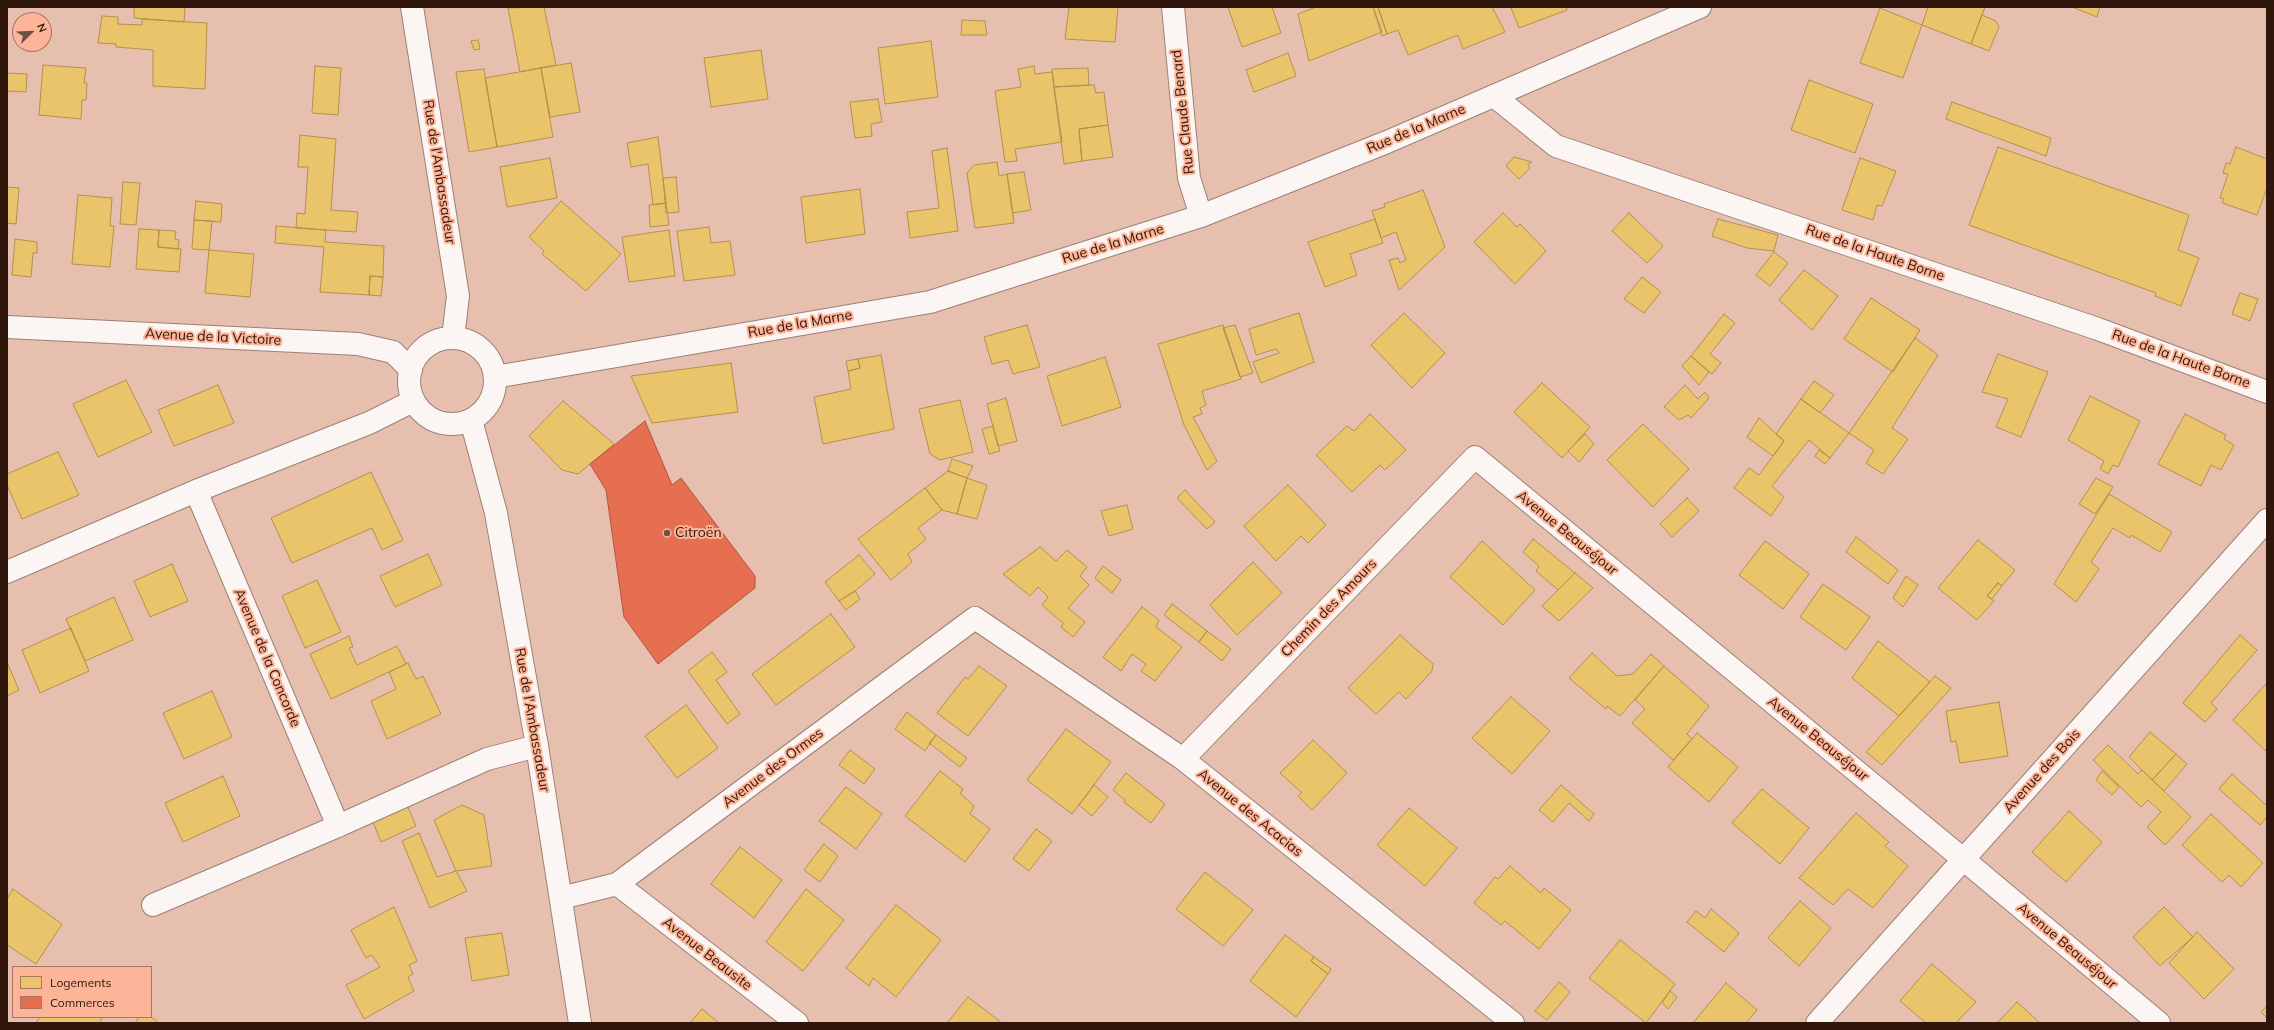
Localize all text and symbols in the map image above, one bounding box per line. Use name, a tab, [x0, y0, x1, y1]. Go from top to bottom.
north arrow	[12, 12, 52, 52]
text: N	[34, 21, 50, 34]
street label: Rue Claude Benard	[1168, 49, 1198, 175]
street label: Rue de l'Ambassadeur	[419, 99, 459, 245]
street label: Rue de la Marne	[1364, 101, 1468, 157]
street label: Rue de la Marne	[1060, 221, 1166, 267]
street label: Rue de la Haute Borne	[1803, 221, 1947, 285]
street label: Rue de la Marne	[747, 307, 853, 341]
street label: Avenue de la Victoire	[145, 325, 281, 349]
street label: Rue de la Haute Borne	[2110, 326, 2252, 392]
street label: Avenue Beauséjour	[1513, 487, 1621, 579]
place label: Citroën	[675, 525, 722, 541]
marker: Citroën	[662, 528, 672, 538]
street label: Chemin des Amours	[1278, 555, 1380, 661]
street label: Avenue de la Concorde	[230, 586, 304, 730]
street label: Rue de l'Ambassadeur	[511, 647, 553, 793]
street label: Avenue Beauséjour	[1764, 693, 1872, 785]
street label: Avenue des Ormes	[719, 725, 827, 811]
street label: Avenue des Bois	[2000, 726, 2084, 816]
street label: Avenue des Acacias	[1194, 766, 1306, 860]
street label: Avenue Beauséjour	[2014, 899, 2120, 993]
street label: Avenue Beausite	[659, 914, 755, 994]
legend	[12, 966, 152, 1018]
text: Logements	[50, 975, 111, 990]
text: Commerces	[50, 995, 115, 1010]

